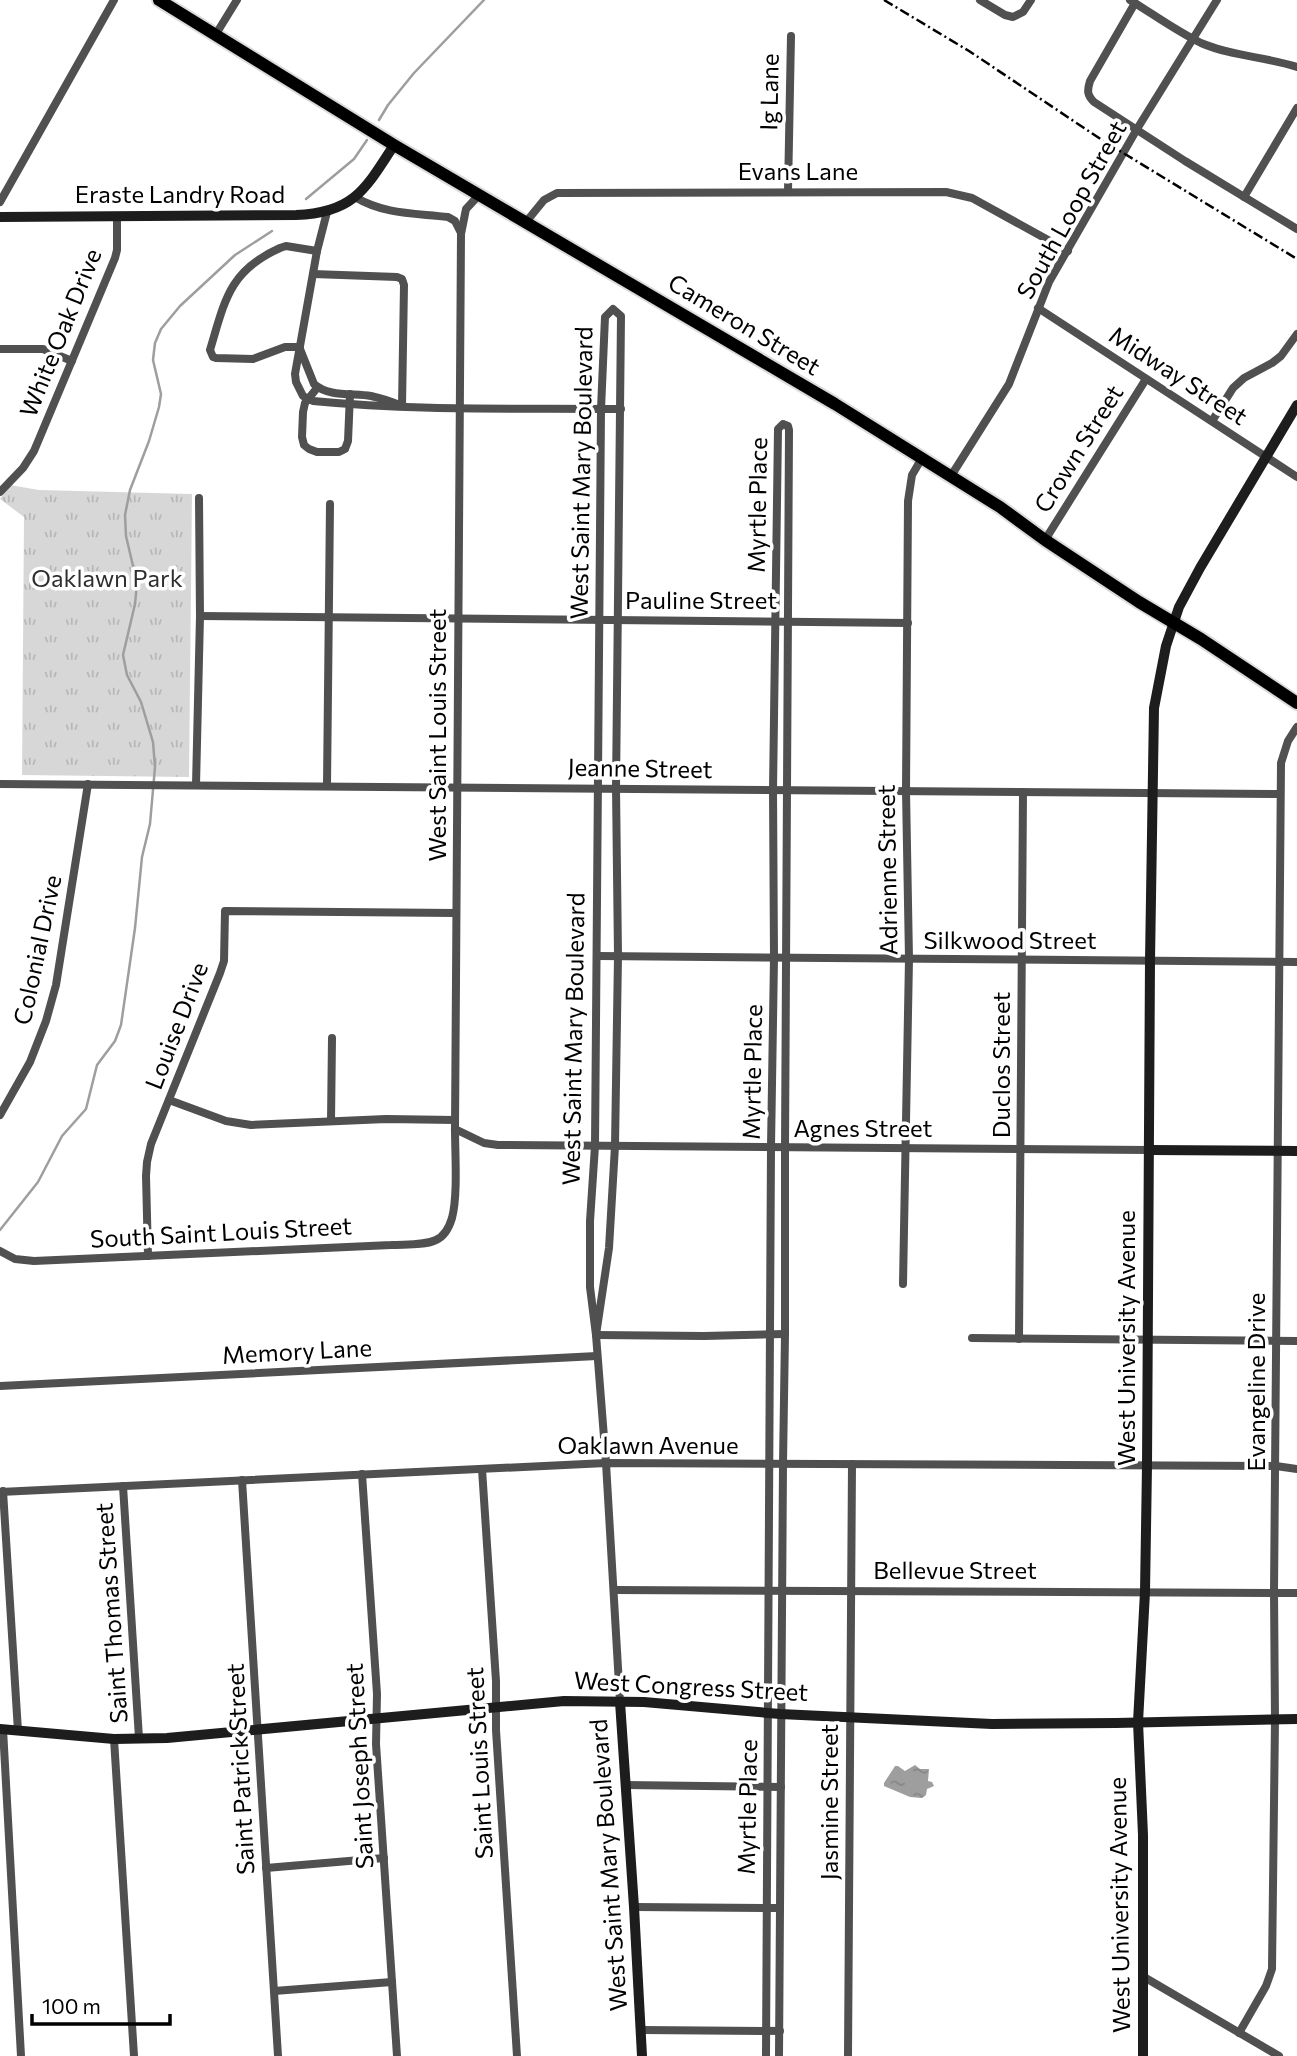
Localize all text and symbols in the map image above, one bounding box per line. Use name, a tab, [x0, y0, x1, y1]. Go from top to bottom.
street label: Ig Lane	[753, 53, 784, 131]
street label: South Loop Street	[1010, 115, 1132, 303]
street label: Evans Lane	[738, 156, 858, 185]
street label: Eraste Landry Road	[75, 179, 285, 208]
street label: White Oak Drive	[13, 244, 107, 421]
street label: Cameron Street	[663, 267, 826, 381]
street label: Midway Street	[1104, 319, 1254, 430]
street label: West Saint Mary Boulevard	[563, 326, 598, 620]
street label: Crown Street	[1027, 379, 1129, 517]
street label: Myrtle Place	[741, 437, 772, 573]
park label: Oaklawn Park	[31, 563, 183, 592]
street label: Pauline Street	[625, 585, 777, 614]
street label: West Saint Louis Street	[422, 608, 451, 861]
street label: Jeanne Street	[567, 752, 713, 783]
street label: Adrienne Street	[871, 784, 902, 956]
street label: Colonial Drive	[7, 872, 67, 1027]
street label: West Saint Mary Boulevard	[555, 892, 590, 1186]
street label: Silkwood Street	[923, 925, 1097, 954]
street label: Louise Drive	[138, 958, 213, 1093]
street label: Duclos Street	[986, 992, 1015, 1138]
street label: Myrtle Place	[736, 1004, 767, 1140]
street label: Agnes Street	[794, 1113, 933, 1142]
street label: South Saint Louis Street	[89, 1210, 353, 1253]
street label: West University Avenue	[1111, 1210, 1140, 1466]
street label: Evangeline Drive	[1241, 1293, 1270, 1471]
street label: Memory Lane	[221, 1332, 373, 1369]
street label: Oaklawn Avenue	[557, 1430, 739, 1459]
street label: Saint Thomas Street	[88, 1502, 133, 1725]
street label: Bellevue Street	[873, 1555, 1037, 1584]
street label: Saint Joseph Street	[339, 1662, 378, 1870]
street label: Saint Patrick Street	[219, 1663, 260, 1875]
street label: West Congress Street	[573, 1665, 809, 1706]
street label: Saint Louis Street	[459, 1666, 498, 1860]
street label: West Saint Mary Boulevard	[583, 1718, 632, 2012]
street label: Jasmine Street	[814, 1724, 843, 1880]
street label: Myrtle Place	[731, 1739, 762, 1875]
street label: West University Avenue	[1102, 1777, 1135, 2033]
scale bar	[32, 1982, 170, 2026]
text: 100 m	[42, 1993, 101, 2018]

